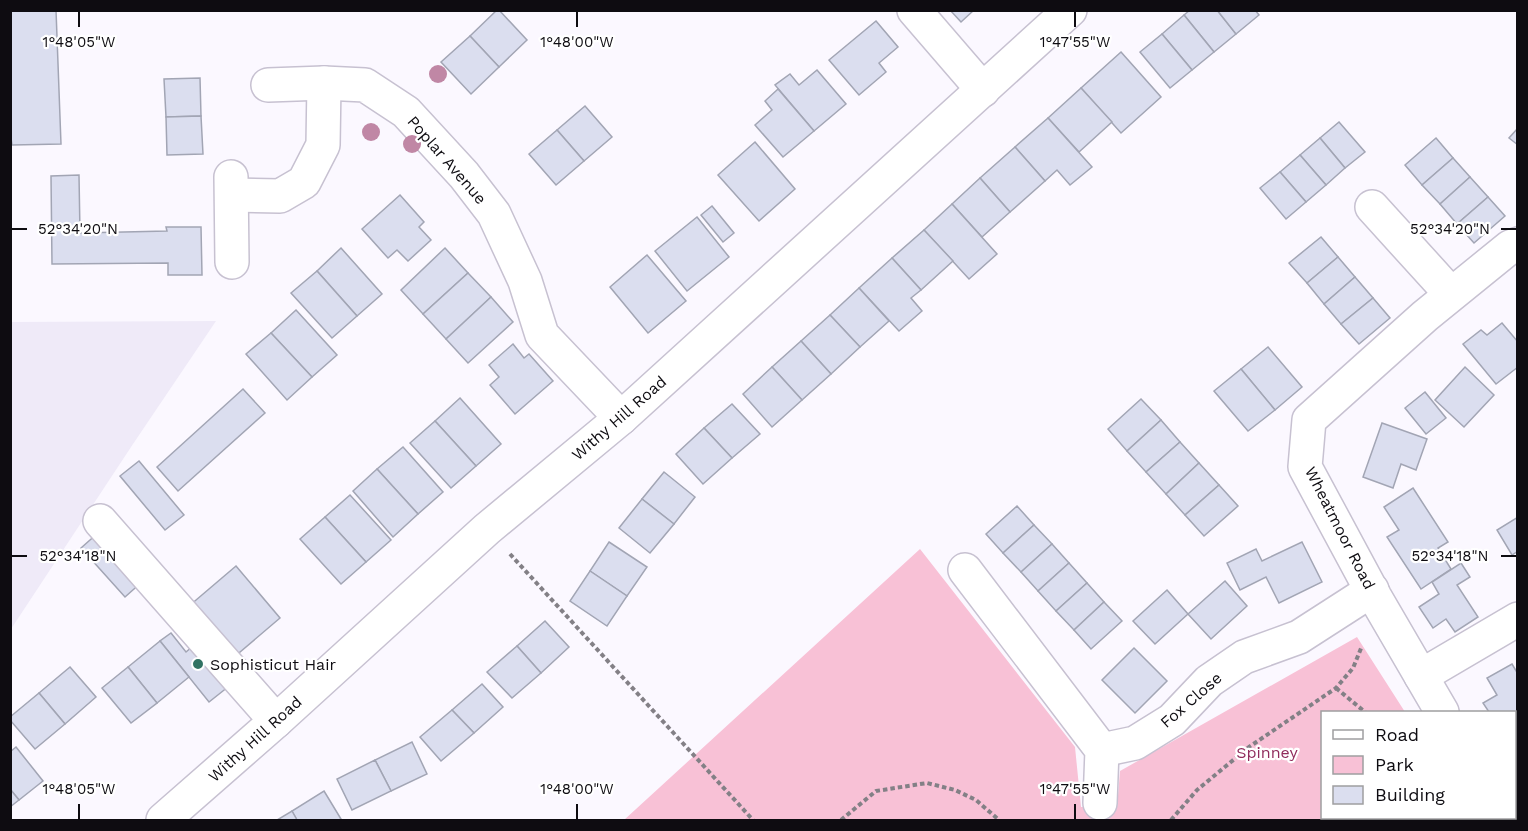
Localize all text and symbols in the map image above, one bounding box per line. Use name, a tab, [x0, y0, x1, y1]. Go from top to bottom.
text: 1°48'05"W	[43, 33, 115, 51]
text: 1°48'00"W	[540, 33, 614, 51]
text: 1°47'55"W	[1040, 33, 1110, 51]
street label: Poplar Avenue	[403, 112, 491, 208]
text: 52°34'20"N	[38, 220, 118, 238]
text: 52°34'20"N	[1410, 220, 1490, 238]
street label: Withy Hill Road	[568, 372, 670, 464]
street label: Wheatmoor Road	[1301, 464, 1379, 592]
text: 52°34'18"N	[39, 547, 117, 565]
text: 52°34'18"N	[1411, 547, 1489, 565]
place label: Sophisticut Hair	[210, 655, 336, 674]
marker: Sophisticut Hair	[191, 657, 205, 671]
street label: Fox Close	[1156, 668, 1226, 732]
street label: Withy Hill Road	[204, 692, 306, 786]
legend	[1321, 711, 1516, 819]
text: Road	[1375, 724, 1419, 745]
park label: Spinney	[1236, 743, 1298, 762]
text: Park	[1375, 754, 1414, 775]
text: 1°48'05"W	[43, 780, 115, 798]
text: 1°48'00"W	[540, 780, 614, 798]
text: 1°47'55"W	[1040, 780, 1110, 798]
text: Building	[1375, 784, 1445, 805]

